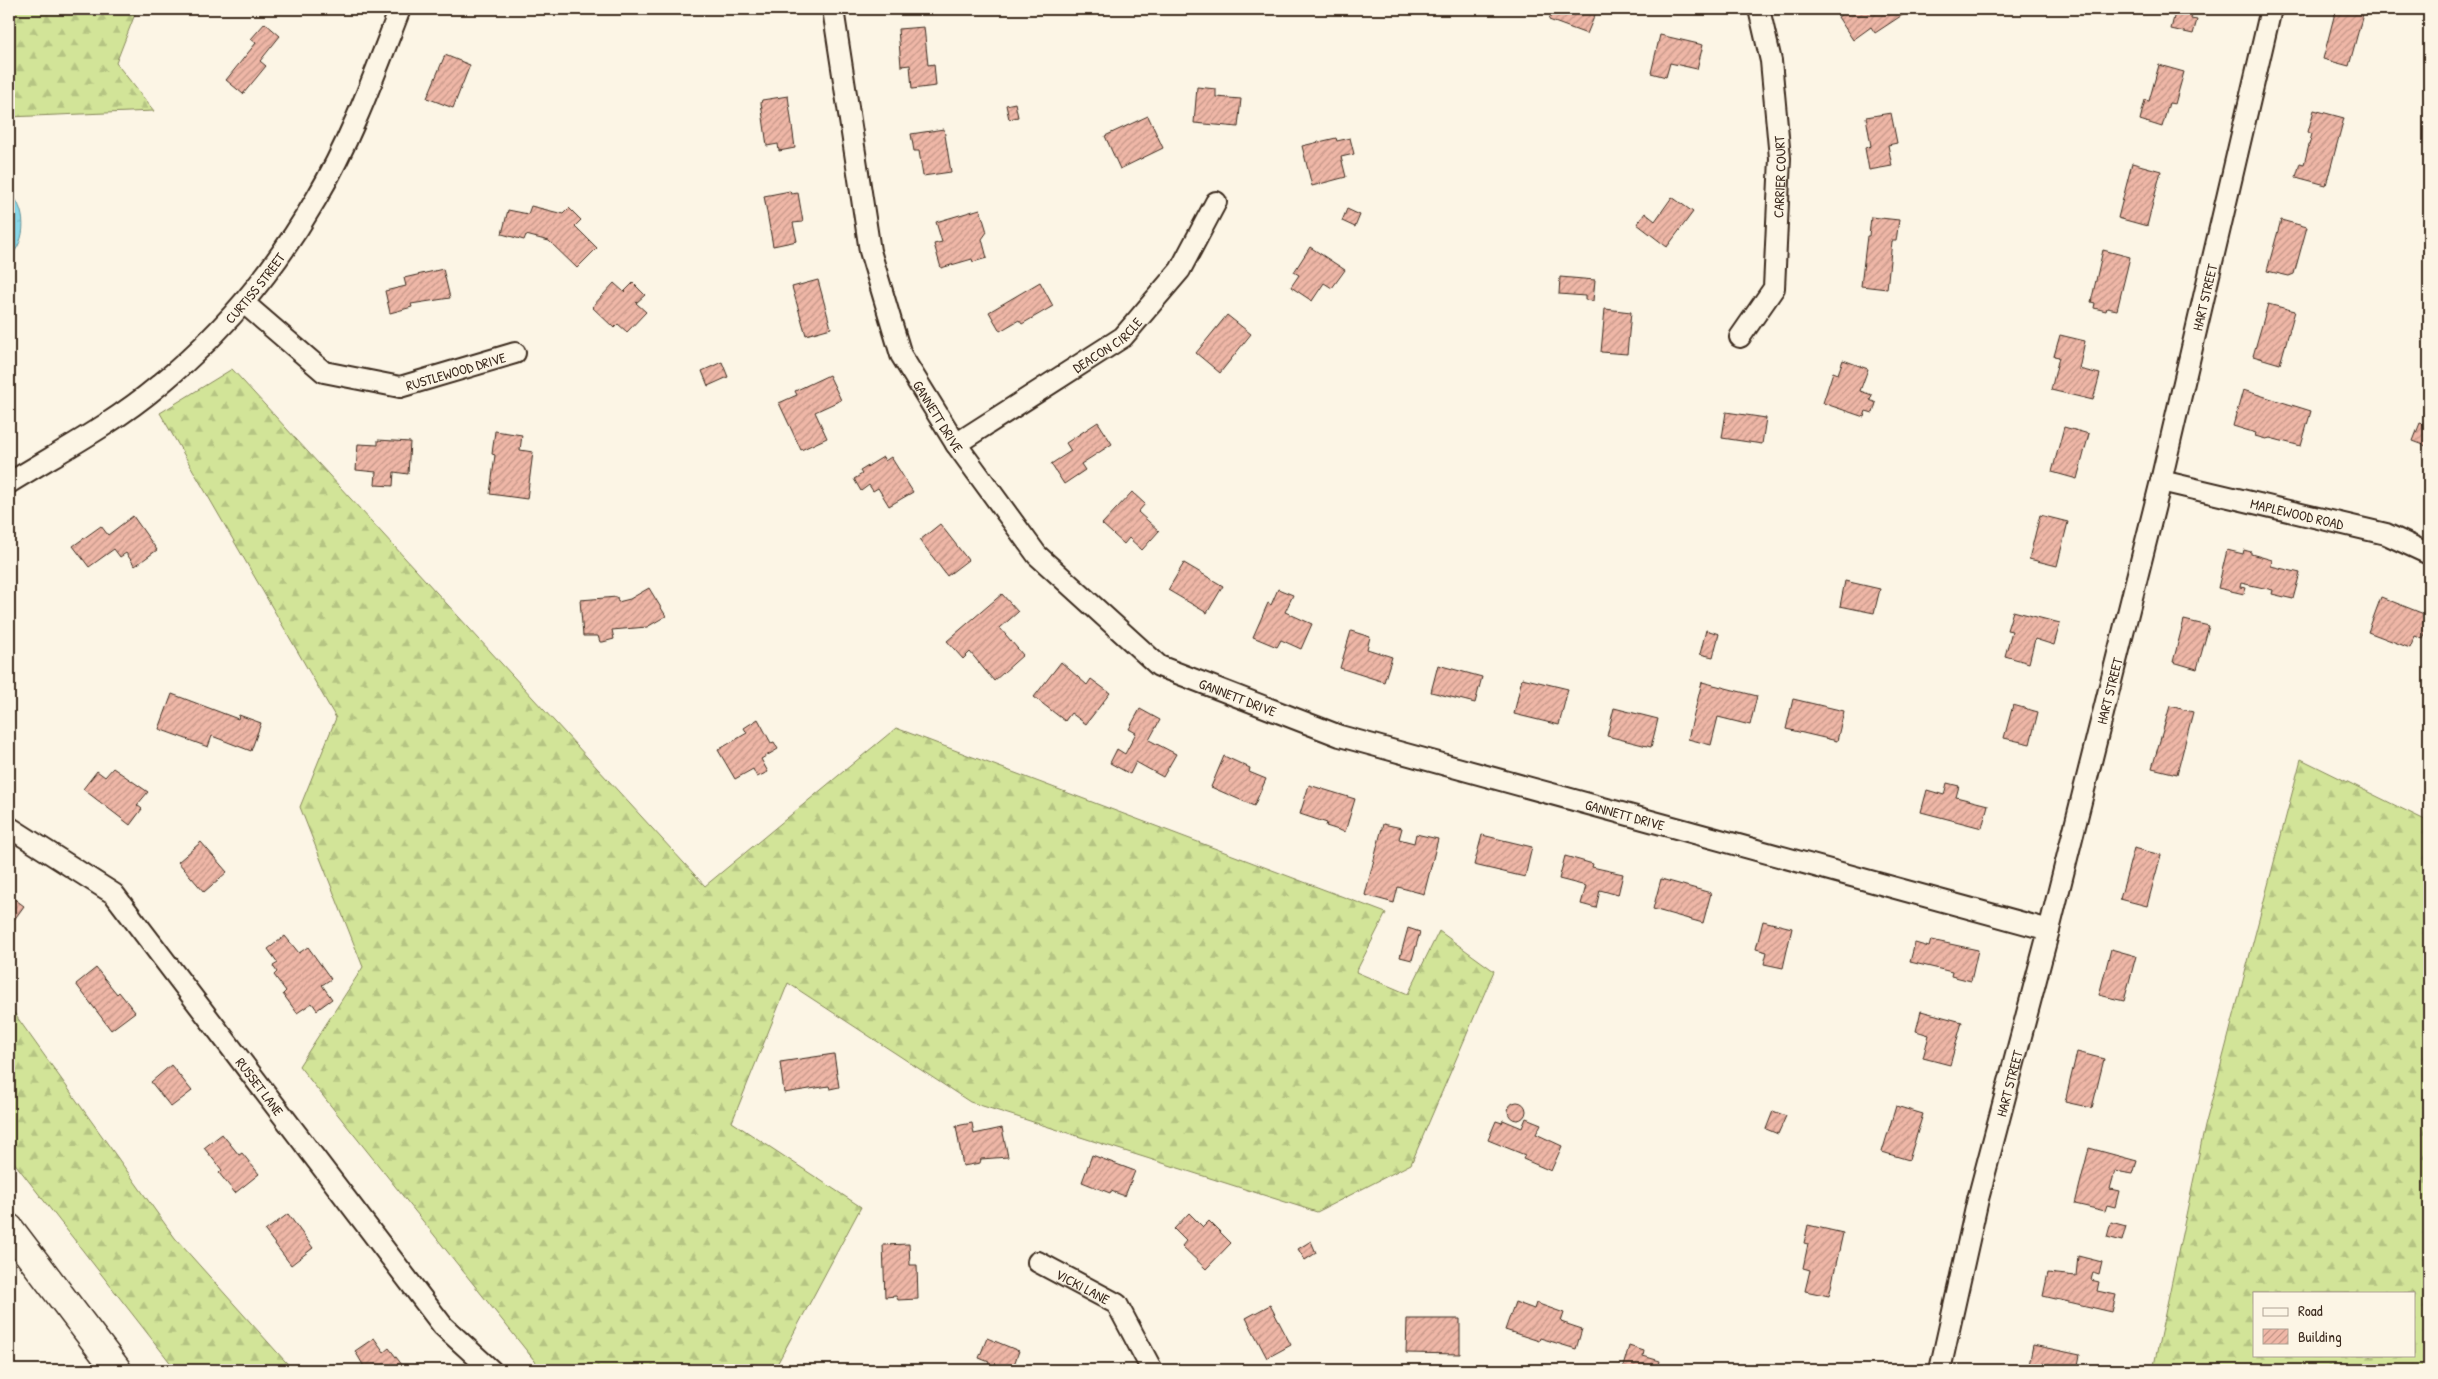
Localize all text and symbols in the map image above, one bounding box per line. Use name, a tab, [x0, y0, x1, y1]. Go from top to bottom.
street label: CARRIER COURT	[1768, 134, 1790, 218]
street label: CURTISS STREET	[220, 248, 289, 327]
street label: HART STREET	[2187, 261, 2221, 332]
street label: DEACON CIRCLE	[1069, 313, 1146, 377]
street label: RUSTLEWOOD DRIVE	[403, 347, 508, 394]
street label: GANNETT DRIVE	[909, 376, 968, 456]
street label: MAPLEWOOD ROAD	[2249, 493, 2346, 533]
street label: HART STREET	[2091, 655, 2126, 726]
street label: GANNETT DRIVE	[1197, 673, 1279, 720]
street label: GANNETT DRIVE	[1583, 794, 1667, 834]
street label: HART STREET	[1991, 1047, 2027, 1118]
street label: RUSSET LANE	[232, 1053, 289, 1119]
street label: VICKI LANE	[1053, 1264, 1113, 1308]
legend	[2253, 1292, 2416, 1356]
text: Road	[2298, 1300, 2323, 1321]
text: Building	[2298, 1326, 2342, 1347]

